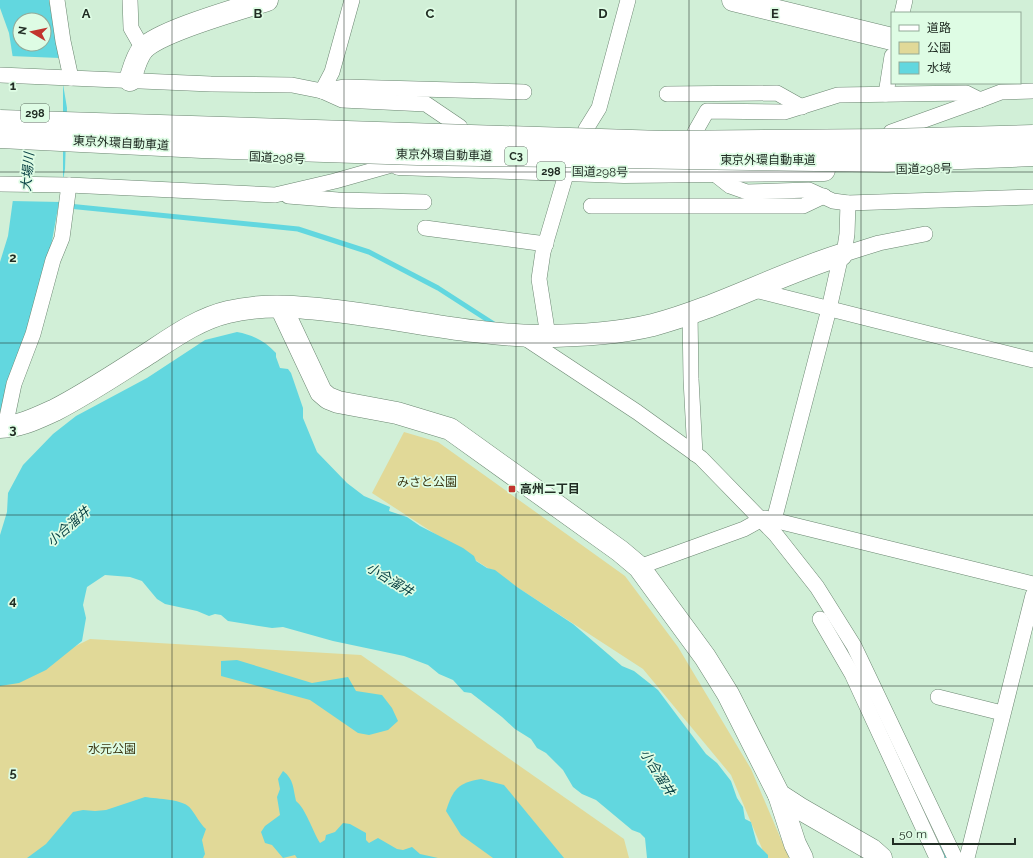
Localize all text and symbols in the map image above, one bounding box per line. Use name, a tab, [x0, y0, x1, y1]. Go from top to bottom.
text: A	[82, 6, 91, 21]
text: B	[254, 6, 263, 21]
text: C	[426, 6, 435, 21]
text: D	[598, 6, 608, 21]
text: E	[771, 6, 779, 21]
north arrow	[12, 12, 52, 52]
legend	[891, 12, 1021, 84]
text: 道路	[927, 21, 951, 35]
text: N	[16, 25, 30, 36]
text: 公園	[927, 41, 951, 55]
text: 水域	[927, 61, 951, 75]
text: 1	[10, 78, 17, 93]
road number: 298	[21, 104, 49, 122]
street label: 東京外環自動車道	[73, 133, 169, 153]
street label: 東京外環自動車道	[396, 147, 492, 163]
road number: C3	[505, 147, 527, 165]
water label: 大場川	[18, 150, 37, 192]
street label: 国道298号	[248, 150, 306, 166]
street label: 東京外環自動車道	[720, 153, 816, 167]
road number: 298	[537, 162, 565, 180]
street label: 国道298号	[896, 162, 952, 176]
street label: 国道298号	[572, 165, 628, 179]
text: 2	[9, 250, 17, 265]
text: 3	[9, 422, 17, 437]
park label: みさと公園	[397, 475, 457, 489]
place label: 高州二丁目	[520, 482, 580, 496]
marker: 高州二丁目	[507, 484, 517, 494]
water label: 小合溜井	[44, 503, 94, 549]
water label: 小合溜井	[364, 560, 417, 600]
text: 4	[9, 593, 17, 608]
park label: 水元公園	[88, 742, 136, 756]
water label: 小合溜井	[637, 746, 679, 799]
text: 5	[9, 765, 17, 780]
scale bar	[893, 820, 1015, 846]
text: 50 m	[899, 827, 927, 841]

